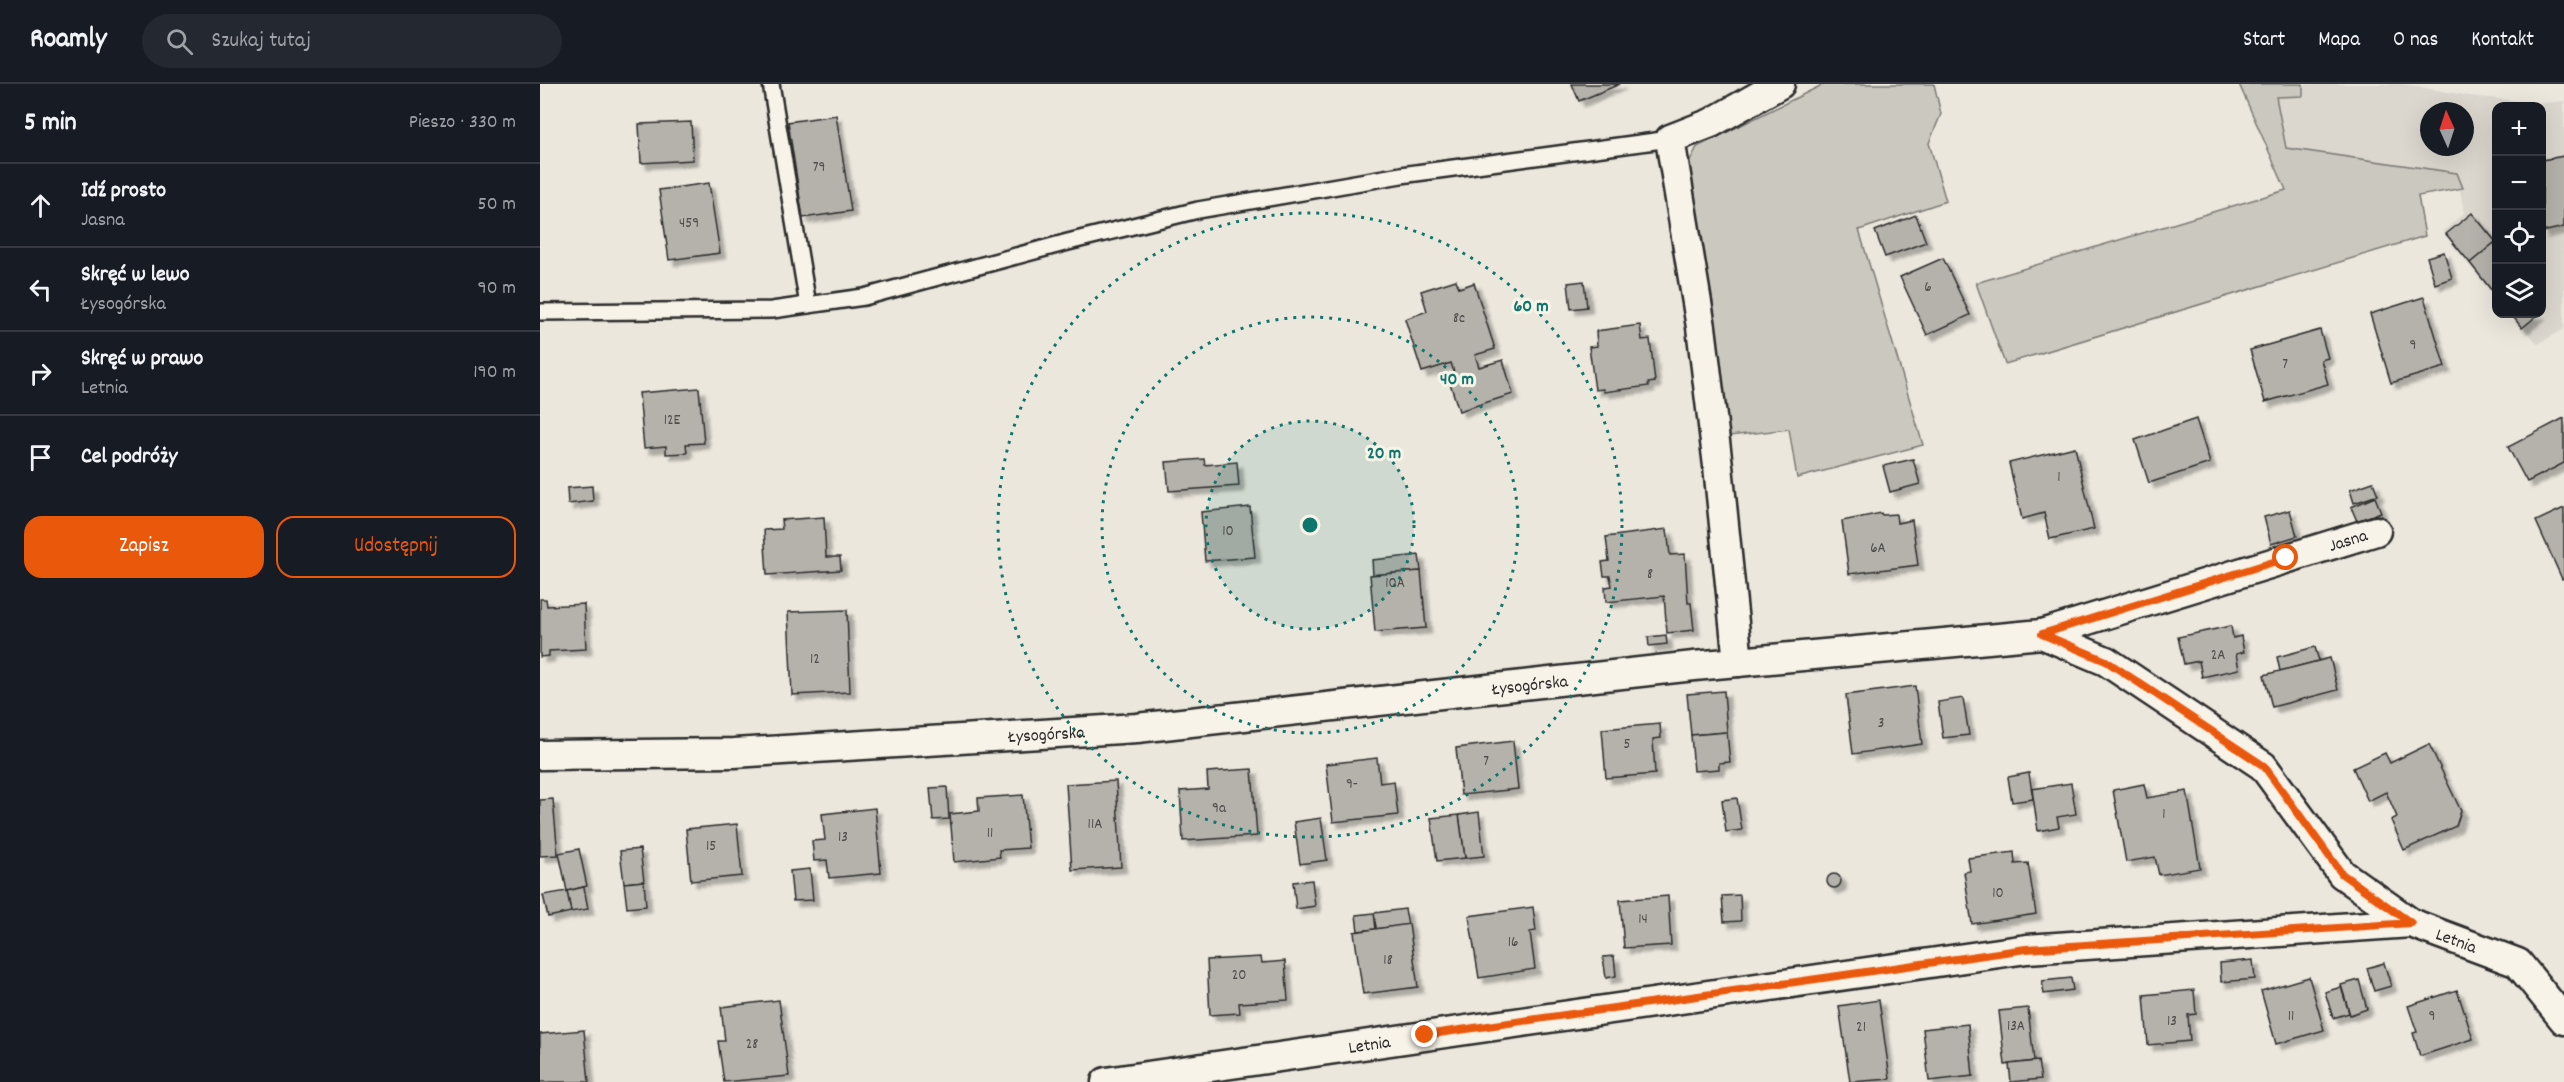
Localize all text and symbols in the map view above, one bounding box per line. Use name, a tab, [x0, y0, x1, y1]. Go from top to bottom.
search box	[142, 14, 562, 68]
text: Roamly	[30, 21, 106, 61]
icon: search	[163, 25, 196, 58]
text: Szukaj tutaj	[211, 26, 311, 57]
text: Start	[2243, 26, 2285, 56]
text: Mapa	[2318, 26, 2360, 56]
text: O nas	[2393, 26, 2438, 56]
text: Kontakt	[2471, 26, 2534, 56]
north arrow	[2420, 102, 2474, 156]
map controls	[2492, 102, 2546, 318]
button: +	[2492, 102, 2546, 156]
text: 5 min	[24, 105, 77, 142]
text: Pieszo · 330 m	[409, 109, 516, 137]
button: −	[2492, 156, 2546, 210]
house number: 79	[813, 157, 825, 179]
text: Idź prosto	[81, 176, 166, 207]
icon: ahead	[24, 189, 57, 222]
text: 50 m	[478, 191, 516, 219]
text: Jasna	[81, 207, 125, 235]
button: locate	[2492, 210, 2546, 264]
house number: 459	[679, 213, 699, 235]
text: Skręć w lewo	[81, 260, 190, 291]
button: layers	[2492, 264, 2546, 318]
icon: left	[24, 273, 57, 306]
text: 90 m	[478, 275, 516, 303]
house number: 6	[1924, 277, 1932, 299]
text: Łysogórska	[81, 291, 166, 319]
text: 60 m	[1513, 295, 1549, 320]
house number: 8c	[1453, 308, 1465, 330]
house number: 9	[2410, 335, 2416, 357]
text: Skręć w prawo	[81, 344, 203, 375]
house number: 7	[2282, 354, 2288, 376]
icon: right	[24, 357, 57, 390]
text: 190 m	[473, 359, 516, 387]
text: 40 m	[1440, 368, 1474, 393]
text: Letnia	[81, 375, 128, 403]
house number: 12E	[664, 410, 681, 432]
icon: arrive	[24, 441, 57, 474]
text: Cel podróży	[81, 442, 177, 473]
text: 20 m	[1367, 442, 1401, 467]
house number: 1	[2057, 467, 2061, 489]
centre of rings	[1300, 515, 1320, 535]
button: Zapisz	[24, 516, 264, 578]
button: Udostępnij	[276, 516, 516, 578]
house number: 10	[1222, 521, 1234, 543]
street label: Jasna	[2326, 524, 2372, 560]
house number: 6A	[1870, 538, 1886, 560]
route start	[2272, 544, 2298, 570]
house number: 8	[1647, 564, 1653, 586]
house number: 10A	[1385, 573, 1405, 595]
house number: 2A	[2211, 645, 2225, 667]
house number: 12	[810, 649, 820, 671]
street label: Łysogórska	[1490, 670, 1570, 704]
house number: 3	[1878, 713, 1884, 735]
street label: Łysogórska	[1007, 721, 1086, 751]
house number: 5	[1624, 734, 1631, 756]
house number: 7	[1483, 751, 1489, 773]
house number: 9-	[1346, 774, 1358, 796]
house number: 9a	[1212, 798, 1227, 820]
house number: 1	[2162, 804, 2166, 826]
house number: 11A	[1088, 814, 1102, 836]
house number: 11	[987, 823, 993, 845]
house number: 13	[838, 827, 848, 849]
house number: 15	[706, 836, 716, 858]
house number: 10	[1992, 883, 2004, 905]
house number: 14	[1638, 909, 1648, 931]
street label: Letnia	[2432, 923, 2480, 962]
house number: 16	[1508, 932, 1518, 954]
house number: 18	[1383, 950, 1393, 972]
house number: 20	[1232, 965, 1246, 987]
house number: 11	[2288, 1006, 2294, 1028]
house number: 9	[2429, 1006, 2435, 1028]
house number: 13	[2167, 1011, 2177, 1033]
house number: 13A	[2007, 1016, 2025, 1038]
house number: 21	[1856, 1017, 1866, 1039]
route end	[1411, 1021, 1437, 1047]
street label: Letnia	[1347, 1031, 1393, 1062]
house number: 28	[746, 1034, 758, 1056]

